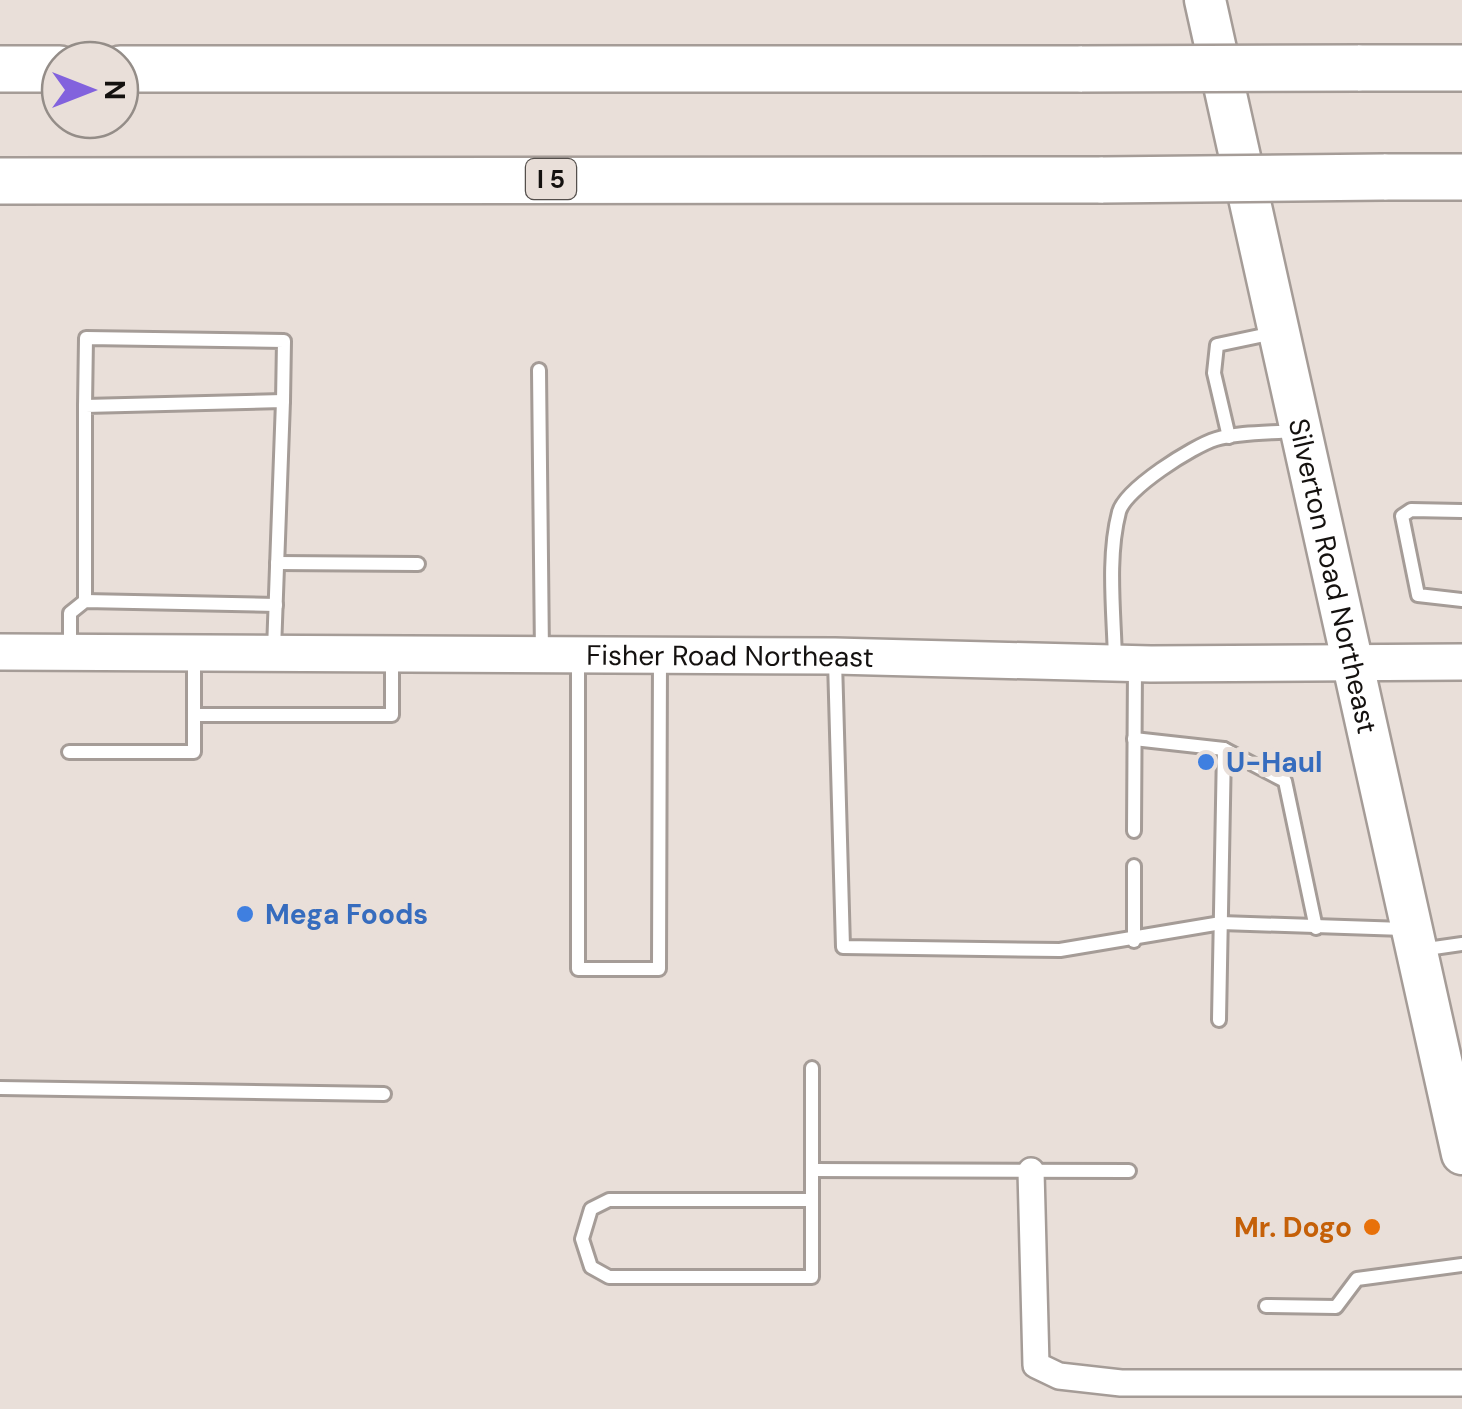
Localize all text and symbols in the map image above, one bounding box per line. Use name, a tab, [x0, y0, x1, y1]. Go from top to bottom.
north arrow	[40, 40, 140, 140]
text: N	[96, 80, 133, 100]
road number: I 5	[526, 159, 576, 199]
street label: Silverton Road Northeast	[1280, 415, 1386, 737]
street label: Fisher Road Northeast	[586, 636, 874, 675]
place label: U-Haul	[1226, 744, 1322, 781]
marker: U-Haul	[1195, 751, 1217, 773]
place label: Mega Foods	[265, 896, 428, 933]
marker: Mega Foods	[234, 903, 256, 925]
place label: Mr. Dogo	[1234, 1209, 1352, 1246]
marker: Mr. Dogo	[1361, 1216, 1383, 1238]

